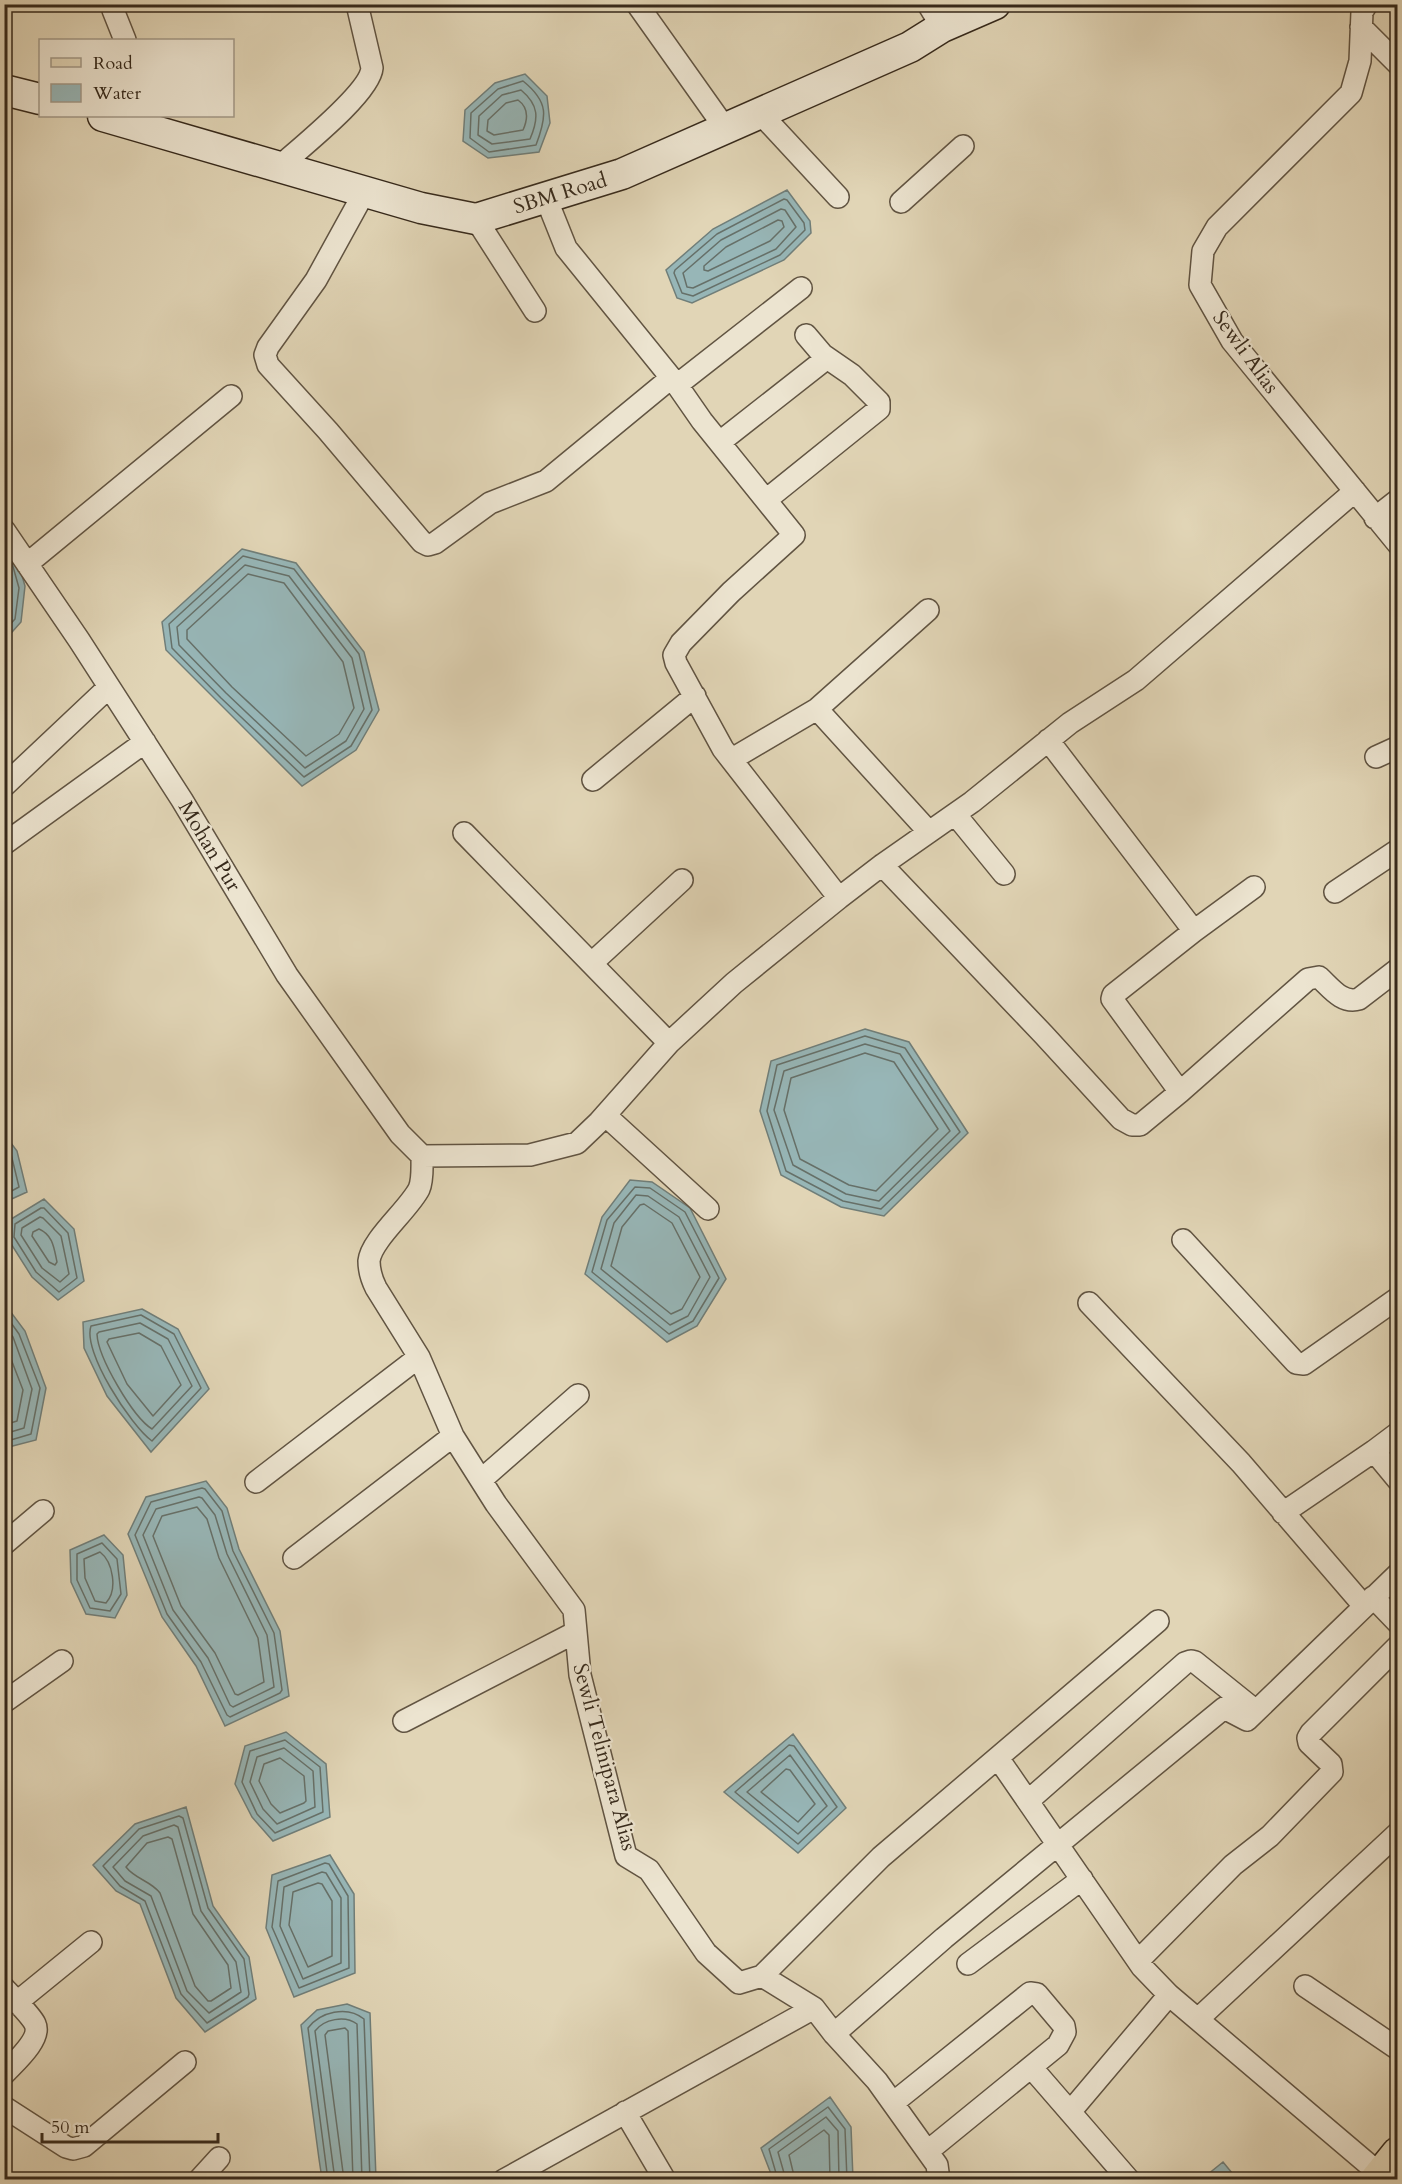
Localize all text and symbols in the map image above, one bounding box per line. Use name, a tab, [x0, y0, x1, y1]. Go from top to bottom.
legend	[39, 39, 234, 117]
text: Road	[93, 51, 133, 76]
text: Water	[92, 81, 142, 106]
street label: SBM Road	[510, 166, 610, 221]
street label: Sewli Alias	[1206, 305, 1286, 400]
street label: Mohan Pur	[171, 796, 248, 897]
street label: Sewli Telinipara Alias	[566, 1660, 643, 1854]
scale bar	[42, 2106, 218, 2144]
text: 50 m	[51, 2115, 90, 2140]

